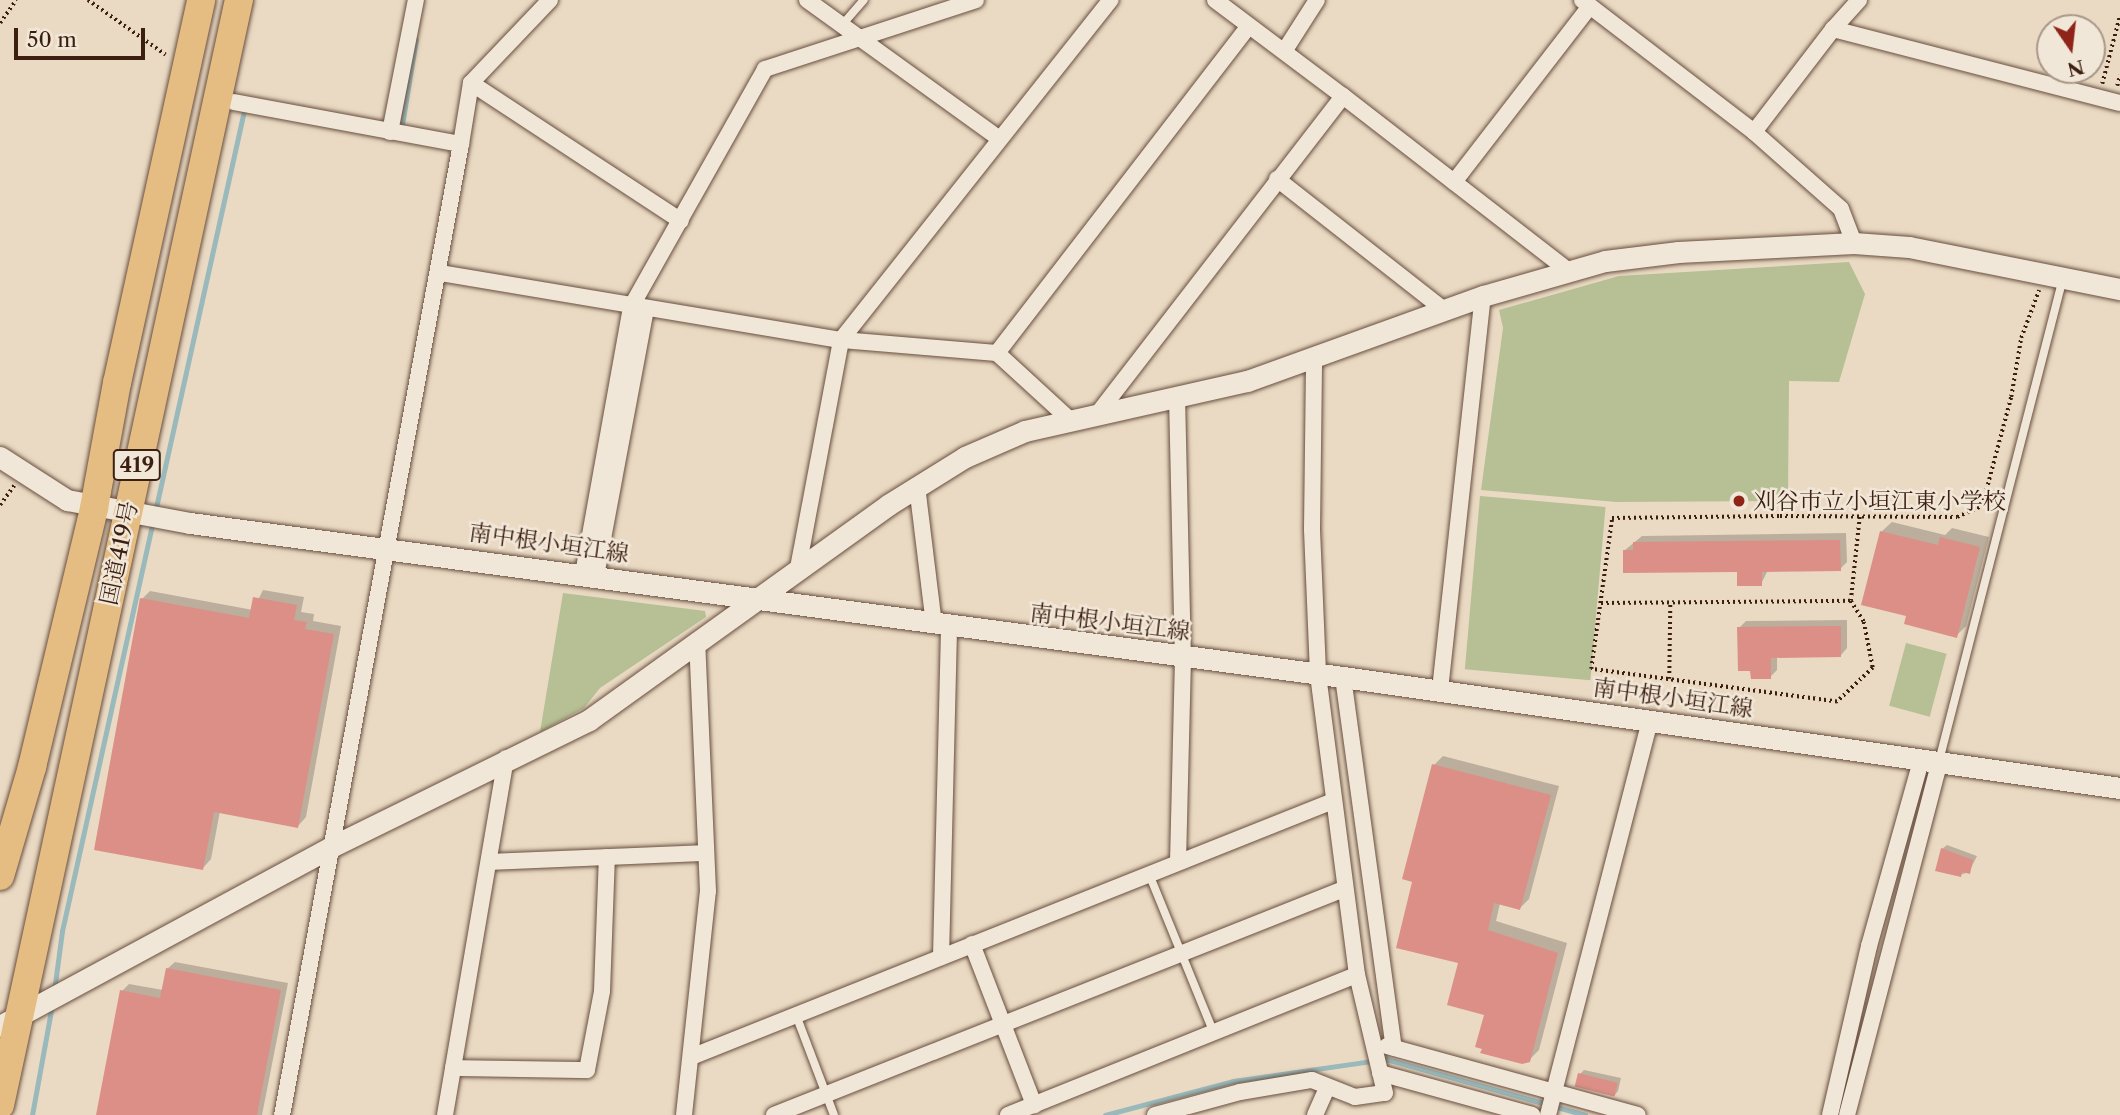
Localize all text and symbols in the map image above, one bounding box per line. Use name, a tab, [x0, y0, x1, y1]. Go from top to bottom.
scale bar	[18, 14, 149, 58]
north arrow	[2036, 14, 2106, 84]
text: 50 m	[27, 27, 77, 52]
text: N	[2065, 55, 2087, 81]
road number: 419	[113, 448, 162, 482]
place label: 刈谷市立小垣江東小学校	[1753, 487, 2006, 515]
marker: 刈谷市立小垣江東小学校	[1731, 493, 1747, 509]
street label: 国道419号	[95, 499, 143, 607]
street label: 南中根小垣江線	[467, 518, 631, 568]
street label: 南中根小垣江線	[1028, 598, 1192, 646]
street label: 南中根小垣江線	[1591, 673, 1755, 723]

